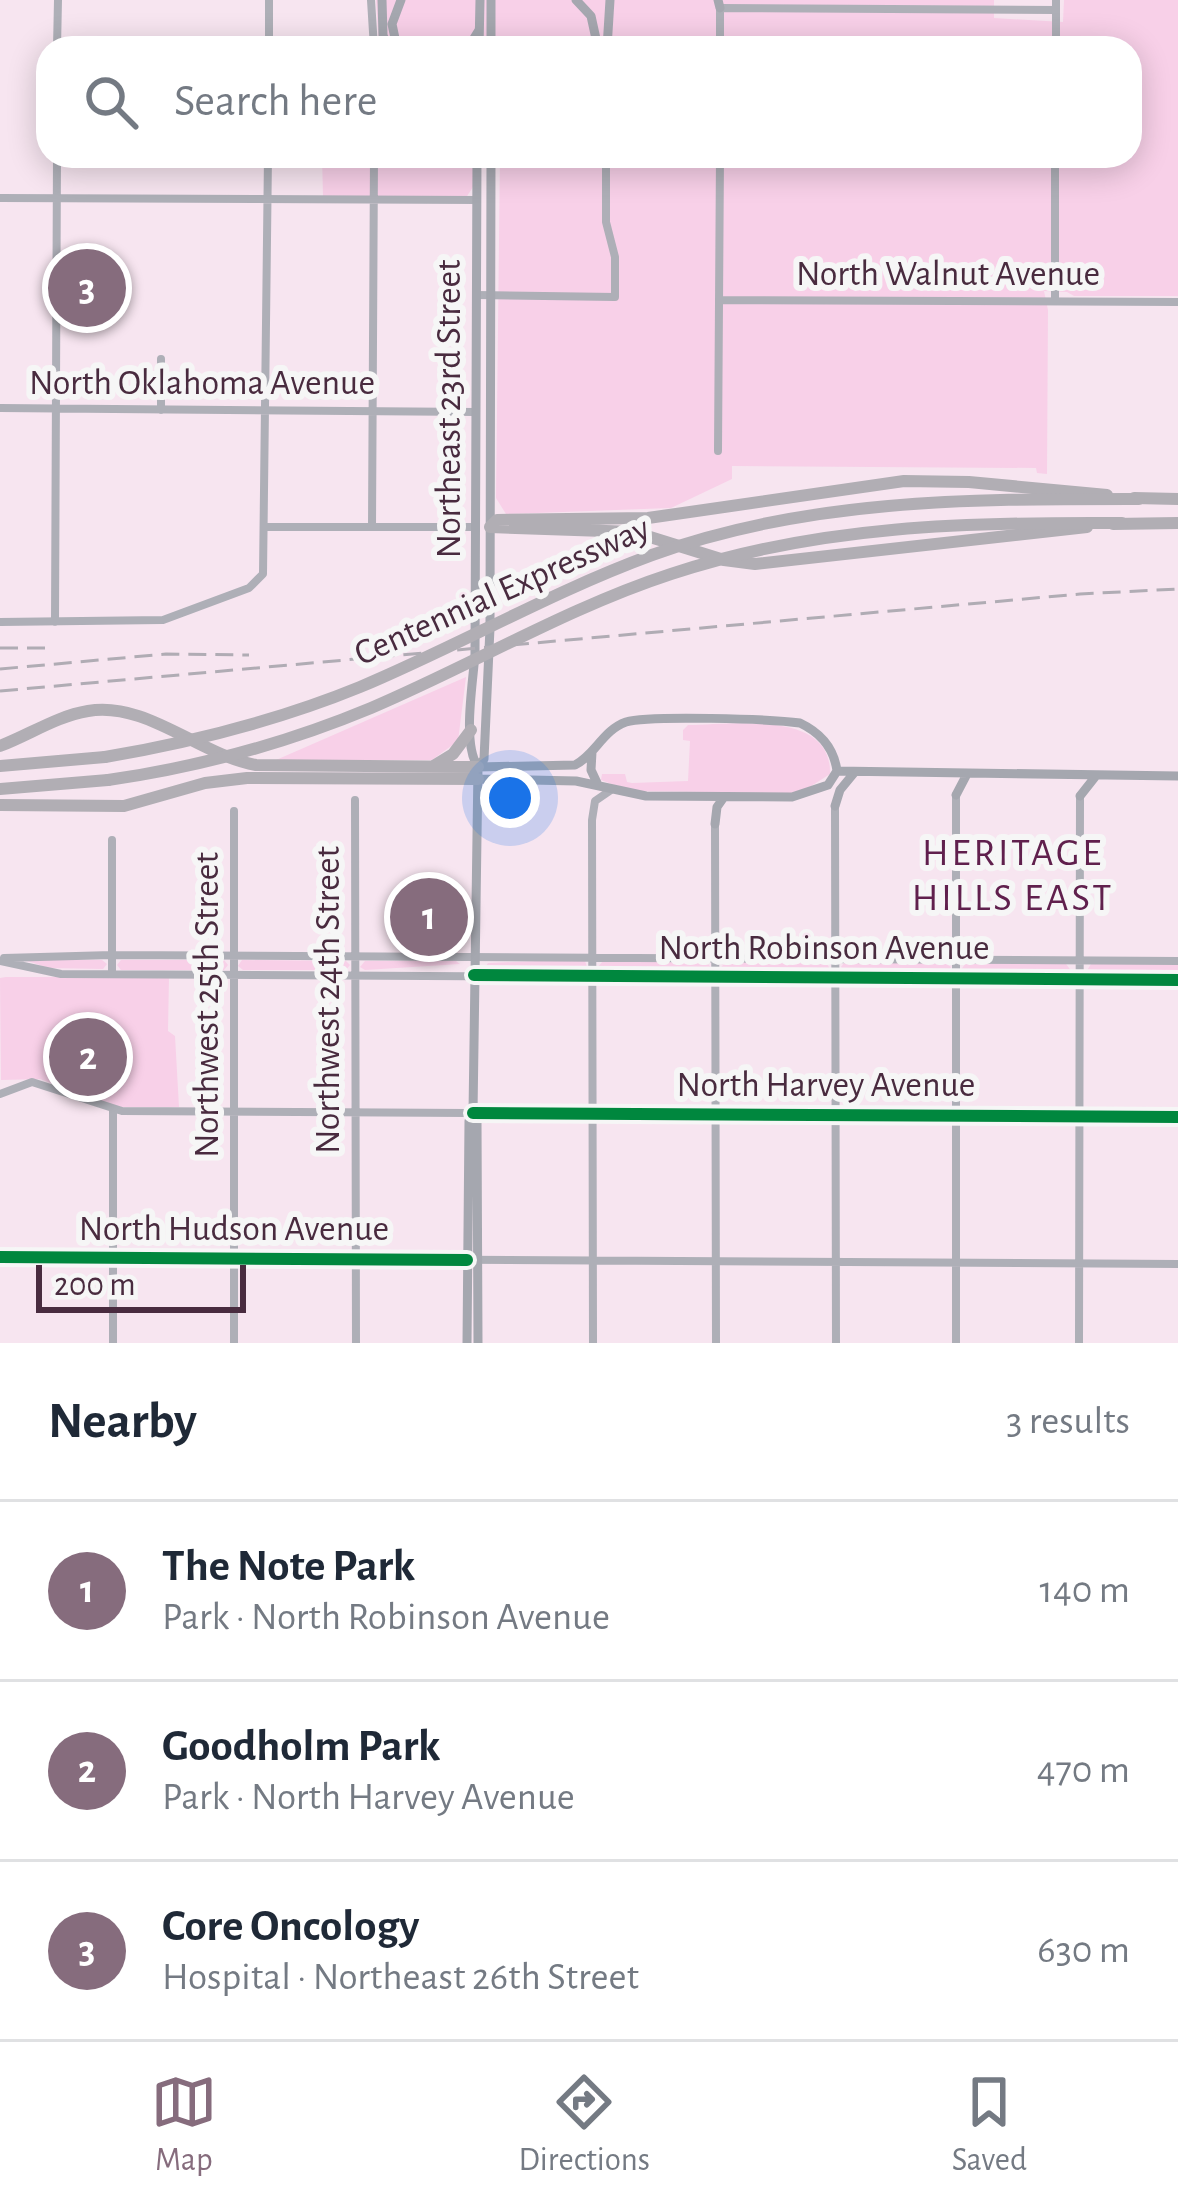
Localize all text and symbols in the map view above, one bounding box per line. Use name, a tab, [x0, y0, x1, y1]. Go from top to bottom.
search box	[36, 36, 1142, 168]
icon: search	[78, 69, 144, 135]
text: Search here	[174, 79, 377, 124]
pin: 3	[48, 243, 126, 333]
street label: North Walnut Avenue	[796, 256, 1100, 292]
street label: Northeast 23rd Street	[431, 259, 467, 559]
street label: North Oklahoma Avenue	[29, 365, 375, 401]
street label: Centennial Expressway	[349, 510, 655, 672]
your location	[480, 768, 540, 828]
district label: HERITAGE HILLS EAST	[912, 834, 1114, 918]
street label: Northwest 24th Street	[310, 845, 346, 1154]
street label: Northwest 25th Street	[189, 852, 225, 1158]
pin: 1	[390, 872, 468, 962]
street label: North Robinson Avenue	[658, 930, 990, 966]
pin: 2	[49, 1012, 127, 1102]
street label: North Harvey Avenue	[677, 1067, 975, 1103]
street label: North Hudson Avenue	[79, 1211, 389, 1247]
scale bar	[36, 1259, 246, 1312]
text: 200 m	[54, 1269, 136, 1302]
text: Nearby	[48, 1396, 197, 1447]
text: 3 results	[1006, 1402, 1130, 1441]
text: The Note Park	[162, 1544, 415, 1589]
text: 1	[80, 1571, 94, 1610]
text: 140 m	[1040, 1571, 1130, 1610]
text: Park · North Robinson Avenue	[162, 1598, 610, 1637]
text: Goodholm Park	[162, 1724, 440, 1769]
text: 2	[78, 1751, 96, 1790]
text: 470 m	[1037, 1751, 1130, 1790]
text: Park · North Harvey Avenue	[162, 1778, 575, 1817]
text: Core Oncology	[162, 1904, 419, 1949]
text: 3	[79, 1931, 95, 1970]
text: 630 m	[1037, 1931, 1130, 1970]
text: Hospital · Northeast 26th Street	[162, 1958, 639, 1997]
tab: Map	[151, 2069, 217, 2181]
tab: Directions	[518, 2069, 650, 2181]
tab: Saved	[952, 2069, 1027, 2181]

